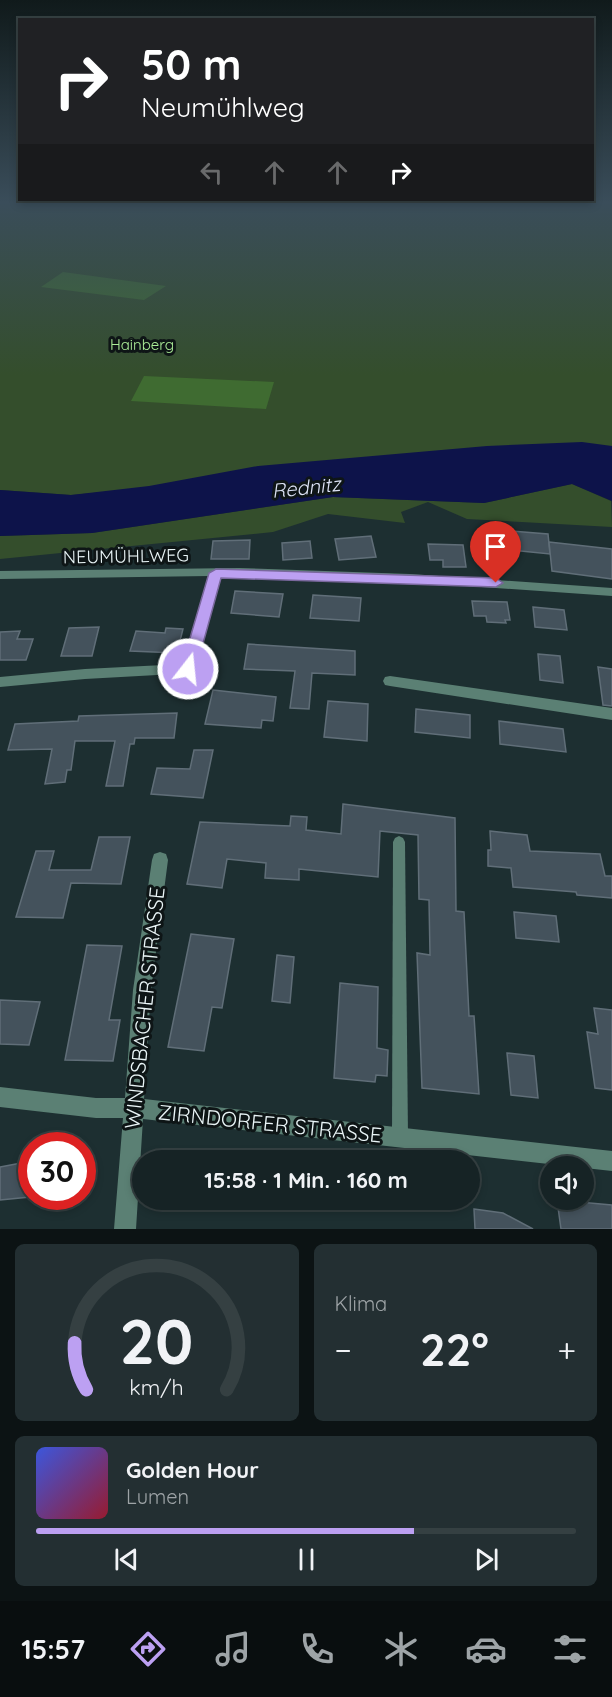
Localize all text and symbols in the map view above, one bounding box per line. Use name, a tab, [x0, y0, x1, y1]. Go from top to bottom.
text: 50 m	[141, 38, 241, 91]
icon: right	[42, 42, 120, 120]
text: Neumühlweg	[141, 90, 305, 124]
icon: left	[195, 156, 228, 189]
icon: ahead	[258, 156, 291, 189]
icon: ahead	[321, 156, 354, 189]
icon: right	[384, 156, 417, 189]
park label: Hainberg	[110, 335, 174, 354]
water label: Rednitz	[270, 471, 344, 503]
pin	[470, 521, 521, 583]
icon: arrive	[479, 530, 512, 563]
street label: NEUMÜHLWEG	[63, 543, 189, 569]
position arrow	[156, 637, 220, 701]
street label: WINDSBACHER STRASSE	[118, 886, 170, 1130]
street label: ZIRNDORFER STRASSE	[157, 1098, 383, 1148]
speed limit sign: 30	[18, 1132, 96, 1210]
map controls	[540, 1156, 594, 1210]
button: sound	[540, 1156, 594, 1210]
text: 15:58 · 1 Min. · 160 m	[204, 1166, 408, 1194]
text: Klima	[335, 1291, 387, 1316]
text: 20	[120, 1302, 194, 1380]
text: 22°	[420, 1321, 489, 1377]
text: −	[335, 1329, 352, 1370]
text: +	[557, 1329, 576, 1370]
text: km/h	[130, 1374, 184, 1400]
text: Golden Hour	[126, 1456, 259, 1484]
text: Lumen	[126, 1484, 189, 1509]
icon: previous	[110, 1543, 143, 1576]
icon: pause	[290, 1543, 323, 1576]
icon: next	[470, 1543, 503, 1576]
icon: directions	[127, 1628, 169, 1670]
icon: music	[212, 1628, 254, 1670]
icon: phone	[296, 1628, 338, 1670]
icon: climate	[380, 1628, 422, 1670]
icon: car	[465, 1628, 507, 1670]
icon: filters	[549, 1628, 591, 1670]
text: 15:57	[21, 1632, 85, 1666]

